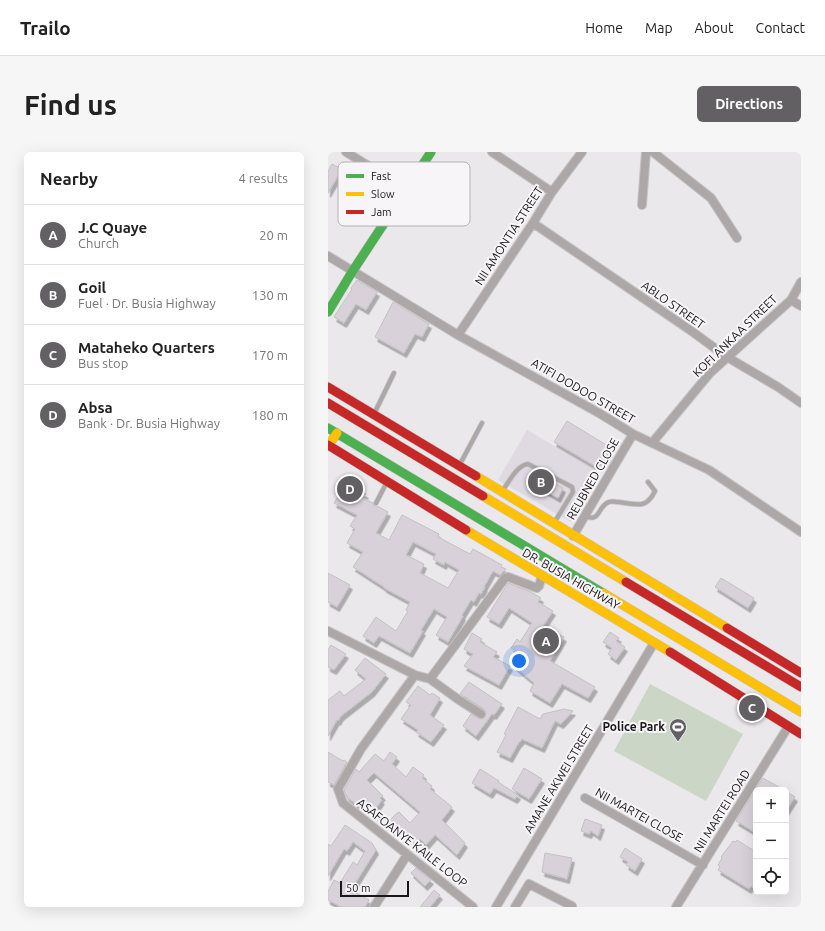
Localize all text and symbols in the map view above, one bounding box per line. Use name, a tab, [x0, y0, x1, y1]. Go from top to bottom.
text: Trailo	[20, 17, 71, 39]
text: Home	[585, 20, 623, 36]
text: Map	[645, 20, 673, 36]
text: About	[695, 20, 734, 36]
text: Contact	[756, 20, 805, 36]
button: Directions	[697, 86, 801, 122]
text: Find us	[24, 89, 117, 120]
legend	[338, 162, 470, 226]
text: Nearby	[40, 169, 98, 188]
text: Fast	[371, 170, 392, 182]
text: 4 results	[238, 171, 288, 185]
street label: NII AMONTIA STREET	[472, 184, 545, 287]
text: Slow	[371, 188, 395, 200]
text: Jam	[371, 206, 392, 218]
text: J.C Quaye	[78, 219, 147, 236]
text: A	[48, 228, 58, 242]
text: 20 m	[259, 228, 288, 242]
text: Church	[78, 236, 119, 250]
street label: ABLO STREET	[639, 278, 707, 331]
text: Goil	[78, 279, 106, 296]
text: B	[49, 288, 57, 302]
text: 130 m	[252, 288, 288, 302]
street label: KOFI ANKAA STREET	[690, 292, 780, 379]
text: Fuel · Dr. Busia Highway	[78, 296, 216, 310]
text: Mataheko Quarters	[78, 339, 215, 356]
text: C	[49, 348, 57, 362]
text: 170 m	[252, 348, 288, 362]
text: Bus stop	[78, 356, 128, 370]
street label: ATIFI DODOO STREET	[529, 356, 638, 426]
text: Absa	[78, 399, 113, 416]
text: D	[48, 408, 58, 422]
text: 180 m	[252, 408, 288, 422]
text: Bank · Dr. Busia Highway	[78, 416, 220, 430]
street label: REUBNED CLOSE	[564, 436, 621, 522]
pin: B	[528, 467, 554, 497]
pin: D	[337, 474, 363, 504]
street label: DR. BUSIA HIGHWAY	[520, 545, 622, 612]
pin: A	[533, 626, 559, 656]
your location	[509, 651, 529, 671]
pin: C	[739, 693, 765, 723]
sports icon: Police Park	[668, 717, 688, 742]
place label: Police Park	[602, 720, 665, 733]
street label: AMANE AKWEI STREET	[521, 722, 596, 835]
street label: NII MARTEI ROAD	[691, 767, 752, 855]
street label: NII MARTEI CLOSE	[593, 785, 685, 844]
map controls	[753, 787, 789, 895]
button: +	[753, 787, 789, 823]
street label: ASAFOANYE KAILE LOOP	[355, 796, 470, 890]
button: −	[753, 823, 789, 859]
button: locate	[753, 859, 789, 895]
scale bar	[340, 879, 409, 898]
text: 50 m	[346, 882, 370, 894]

